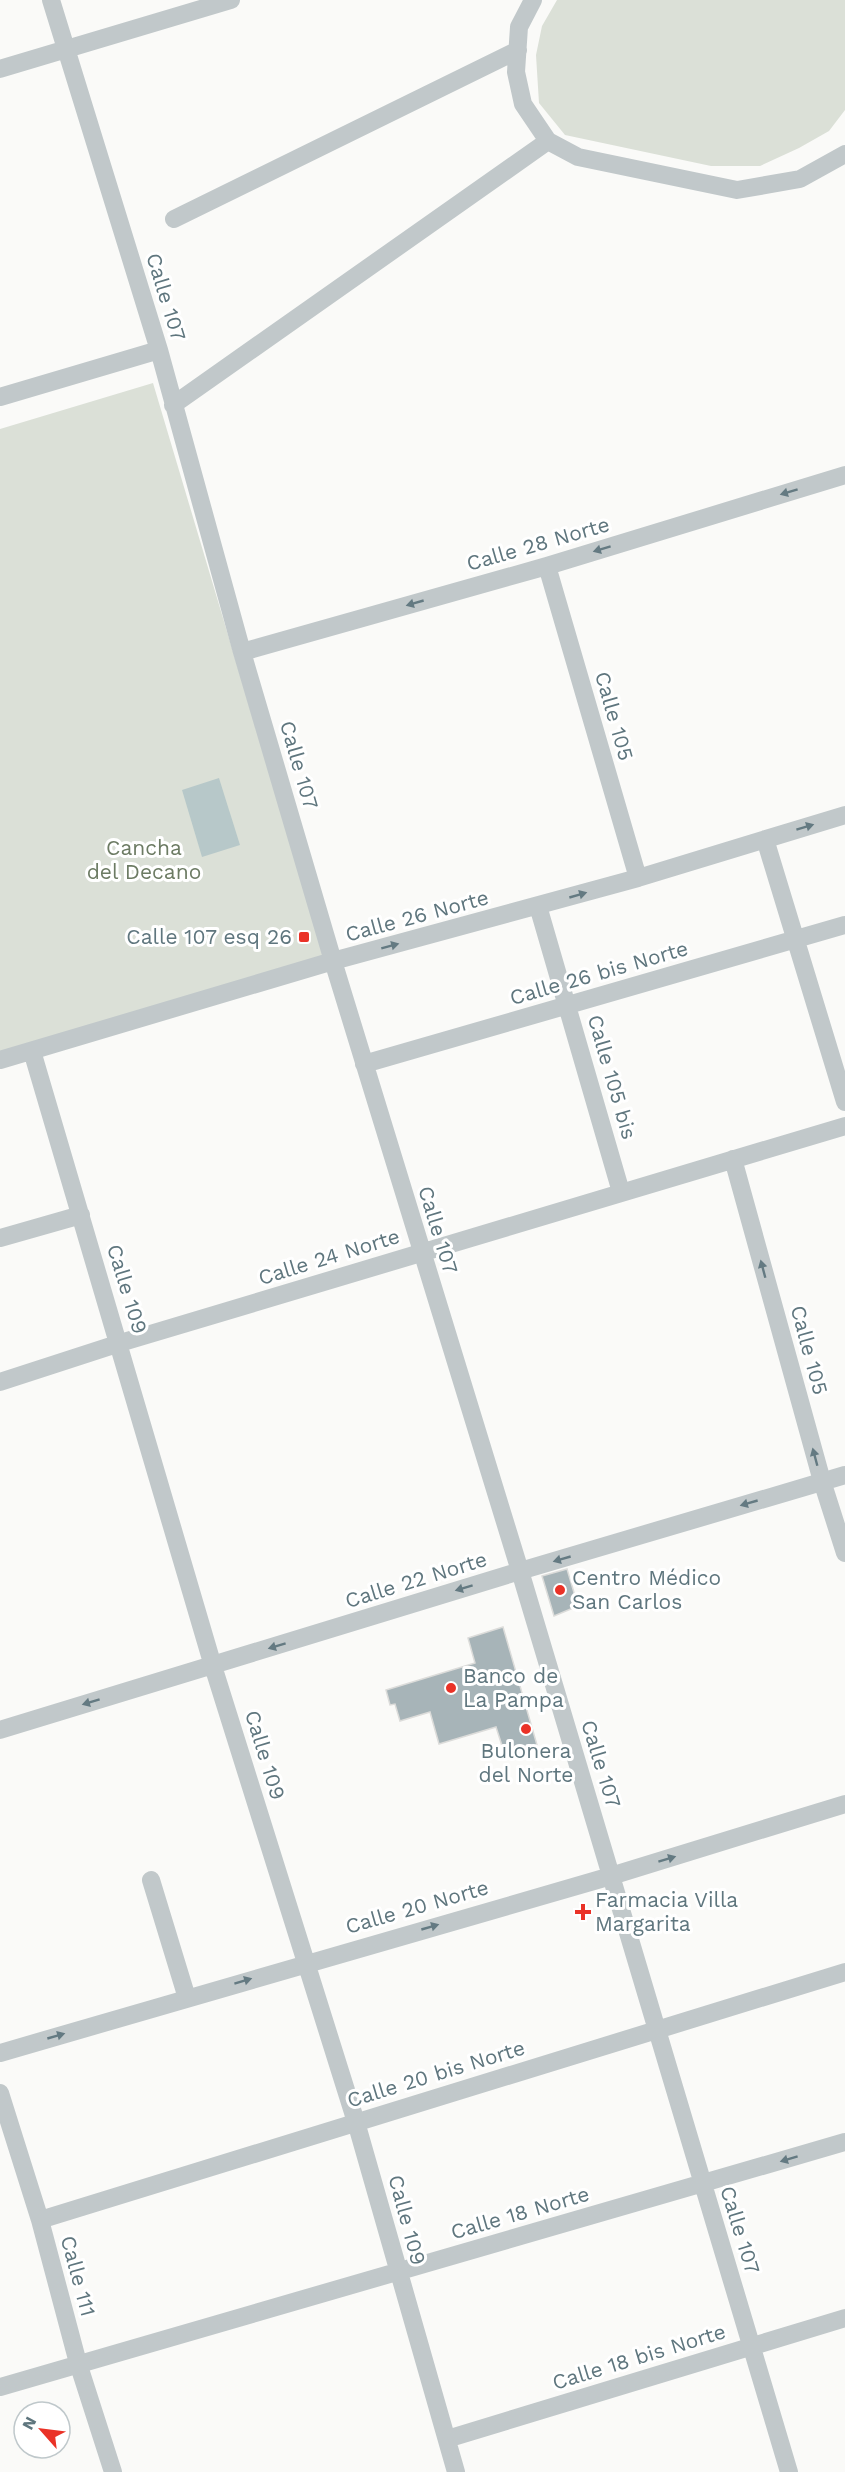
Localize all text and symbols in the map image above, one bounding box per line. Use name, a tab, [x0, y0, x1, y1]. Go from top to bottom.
street label: Calle 107	[141, 250, 192, 344]
one-way arrow	[780, 488, 798, 497]
street label: Calle 28 Norte	[464, 511, 612, 576]
one-way arrow	[593, 545, 611, 554]
one-way arrow	[406, 599, 424, 608]
street label: Calle 105	[590, 668, 639, 763]
street label: Calle 107	[275, 718, 324, 812]
one-way arrow	[796, 822, 814, 831]
park label: Cancha del Decano	[87, 835, 201, 884]
street label: Calle 26 Norte	[342, 884, 491, 947]
one-way arrow	[569, 890, 587, 899]
place label: Calle 107 esq 26	[126, 924, 292, 949]
marker: Calle 107 esq 26	[297, 930, 311, 944]
street label: Calle 26 bis Norte	[507, 935, 691, 1010]
one-way arrow	[381, 941, 399, 950]
street label: Calle 105 bis	[583, 1012, 642, 1142]
street label: Calle 107	[413, 1183, 464, 1277]
street label: Calle 24 Norte	[255, 1223, 403, 1290]
street label: Calle 109	[102, 1241, 153, 1337]
one-way arrow	[758, 1260, 768, 1278]
street label: Calle 105	[786, 1302, 833, 1397]
one-way arrow	[810, 1448, 820, 1466]
one-way arrow	[740, 1499, 758, 1508]
street label: Calle 22 Norte	[342, 1546, 490, 1613]
one-way arrow	[553, 1555, 571, 1564]
place label: Centro Médico San Carlos	[572, 1565, 721, 1614]
marker: Centro Médico San Carlos	[553, 1583, 567, 1597]
one-way arrow	[455, 1584, 473, 1593]
one-way arrow	[268, 1642, 286, 1651]
place label: Banco de La Pampa	[463, 1663, 564, 1712]
marker: Banco de La Pampa	[444, 1681, 458, 1695]
one-way arrow	[82, 1698, 100, 1707]
street label: Calle 109	[240, 1707, 291, 1803]
street label: Calle 107	[576, 1717, 627, 1811]
marker: Bulonera del Norte	[519, 1722, 533, 1736]
place label: Bulonera del Norte	[479, 1738, 573, 1787]
one-way arrow	[658, 1853, 676, 1863]
street label: Calle 20 Norte	[342, 1874, 491, 1939]
place label: Farmacia Villa Margarita	[595, 1887, 738, 1936]
marker: Farmacia Villa Margarita	[576, 1905, 590, 1919]
one-way arrow	[422, 1922, 440, 1931]
one-way arrow	[234, 1976, 252, 1985]
one-way arrow	[47, 2031, 65, 2040]
street label: Calle 20 bis Norte	[344, 2035, 528, 2112]
one-way arrow	[780, 2155, 798, 2164]
street label: Calle 109	[383, 2172, 431, 2268]
street label: Calle 18 Norte	[448, 2181, 592, 2244]
street label: Calle 107	[715, 2183, 766, 2277]
street label: Calle 111	[56, 2233, 101, 2319]
street label: Calle 18 bis Norte	[549, 2318, 729, 2395]
north arrow	[12, 2400, 72, 2460]
text: N	[18, 2413, 40, 2433]

